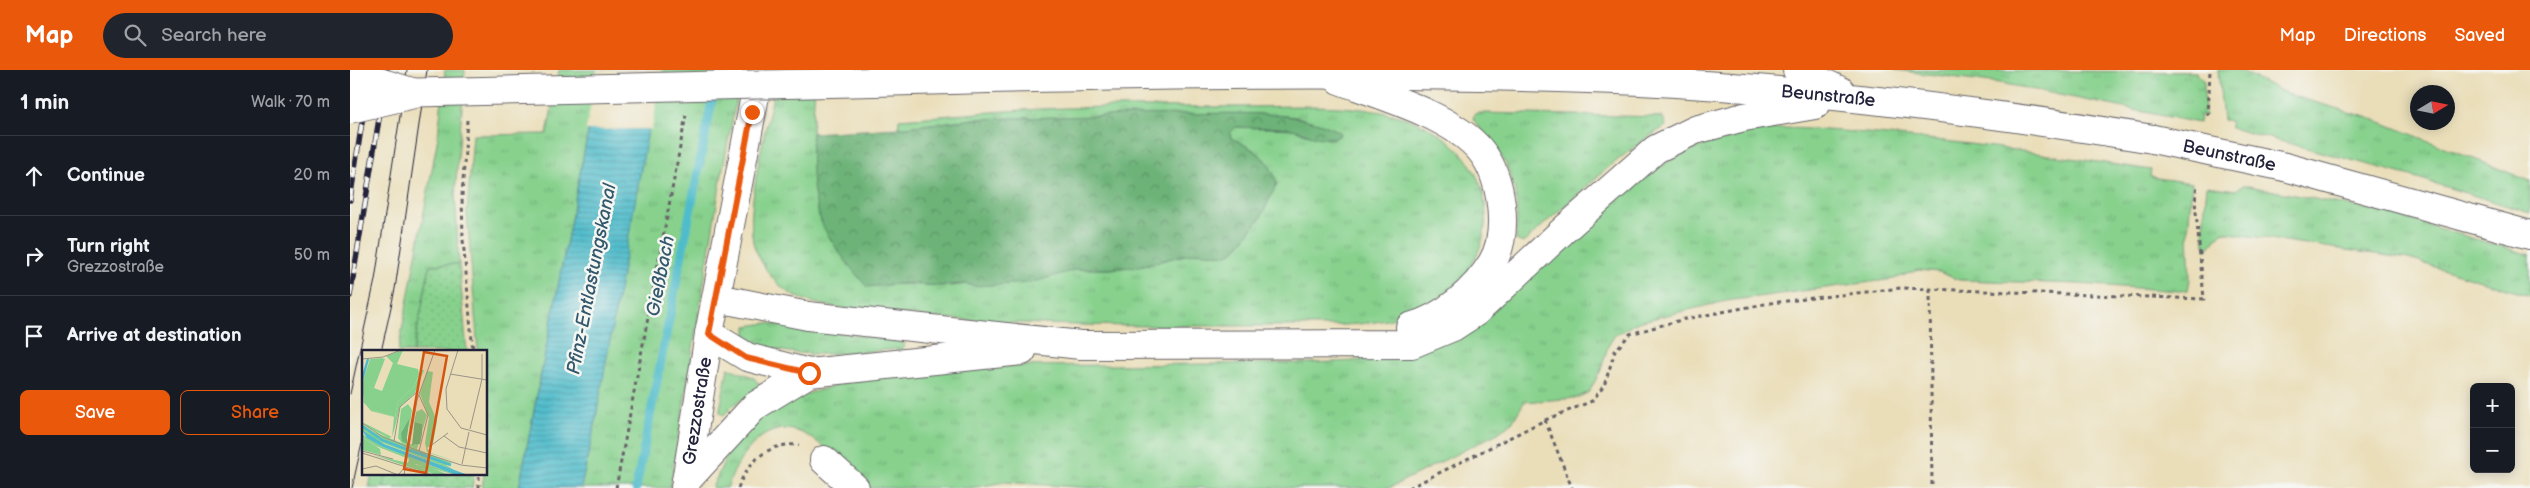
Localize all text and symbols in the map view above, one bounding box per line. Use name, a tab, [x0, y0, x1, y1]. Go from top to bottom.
search box	[103, 13, 453, 58]
text: Map	[25, 21, 73, 50]
icon: search	[121, 21, 149, 49]
text: Search here	[161, 24, 267, 47]
text: Map	[2280, 25, 2316, 46]
text: Directions	[2344, 25, 2426, 46]
text: Saved	[2454, 25, 2505, 46]
street label: Beunstraße	[1780, 81, 1877, 111]
north arrow	[2410, 85, 2455, 130]
text: 1 min	[20, 90, 69, 115]
text: Walk · 70 m	[251, 93, 330, 112]
route end	[741, 101, 764, 124]
street label: Beunstraße	[2181, 135, 2278, 175]
icon: ahead	[20, 162, 48, 190]
text: Continue	[67, 164, 145, 187]
text: 20 m	[294, 166, 330, 185]
water label: Pfinz-Entlastungskanal	[562, 181, 622, 376]
water label: Gießbach	[642, 234, 680, 318]
text: Turn right	[67, 235, 150, 258]
icon: right	[20, 242, 48, 270]
text: 50 m	[294, 246, 330, 265]
text: Grezzostraße	[67, 258, 164, 277]
icon: arrive	[20, 322, 48, 350]
text: Arrive at destination	[67, 324, 242, 347]
inset map	[362, 350, 488, 476]
street label: Grezzostraße	[678, 355, 716, 466]
route start	[798, 362, 821, 385]
map controls	[2470, 383, 2515, 473]
button: +	[2470, 383, 2515, 428]
button: Save	[20, 390, 170, 435]
button: Share	[180, 390, 330, 435]
button: −	[2470, 428, 2515, 473]

